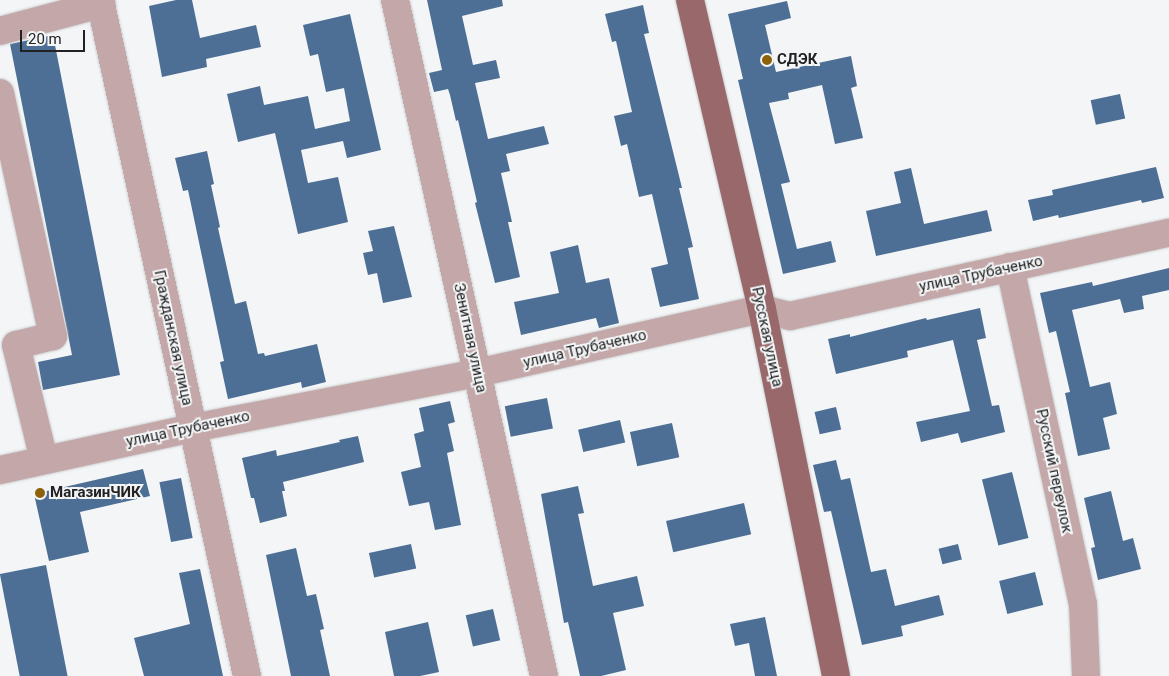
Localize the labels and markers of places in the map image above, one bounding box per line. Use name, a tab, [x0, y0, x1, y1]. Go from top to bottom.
place label: СДЭК	[777, 51, 817, 69]
marker: СДЭК	[761, 54, 773, 66]
place label: МагазинЧИК	[50, 484, 141, 502]
marker: МагазинЧИК	[34, 487, 46, 499]

